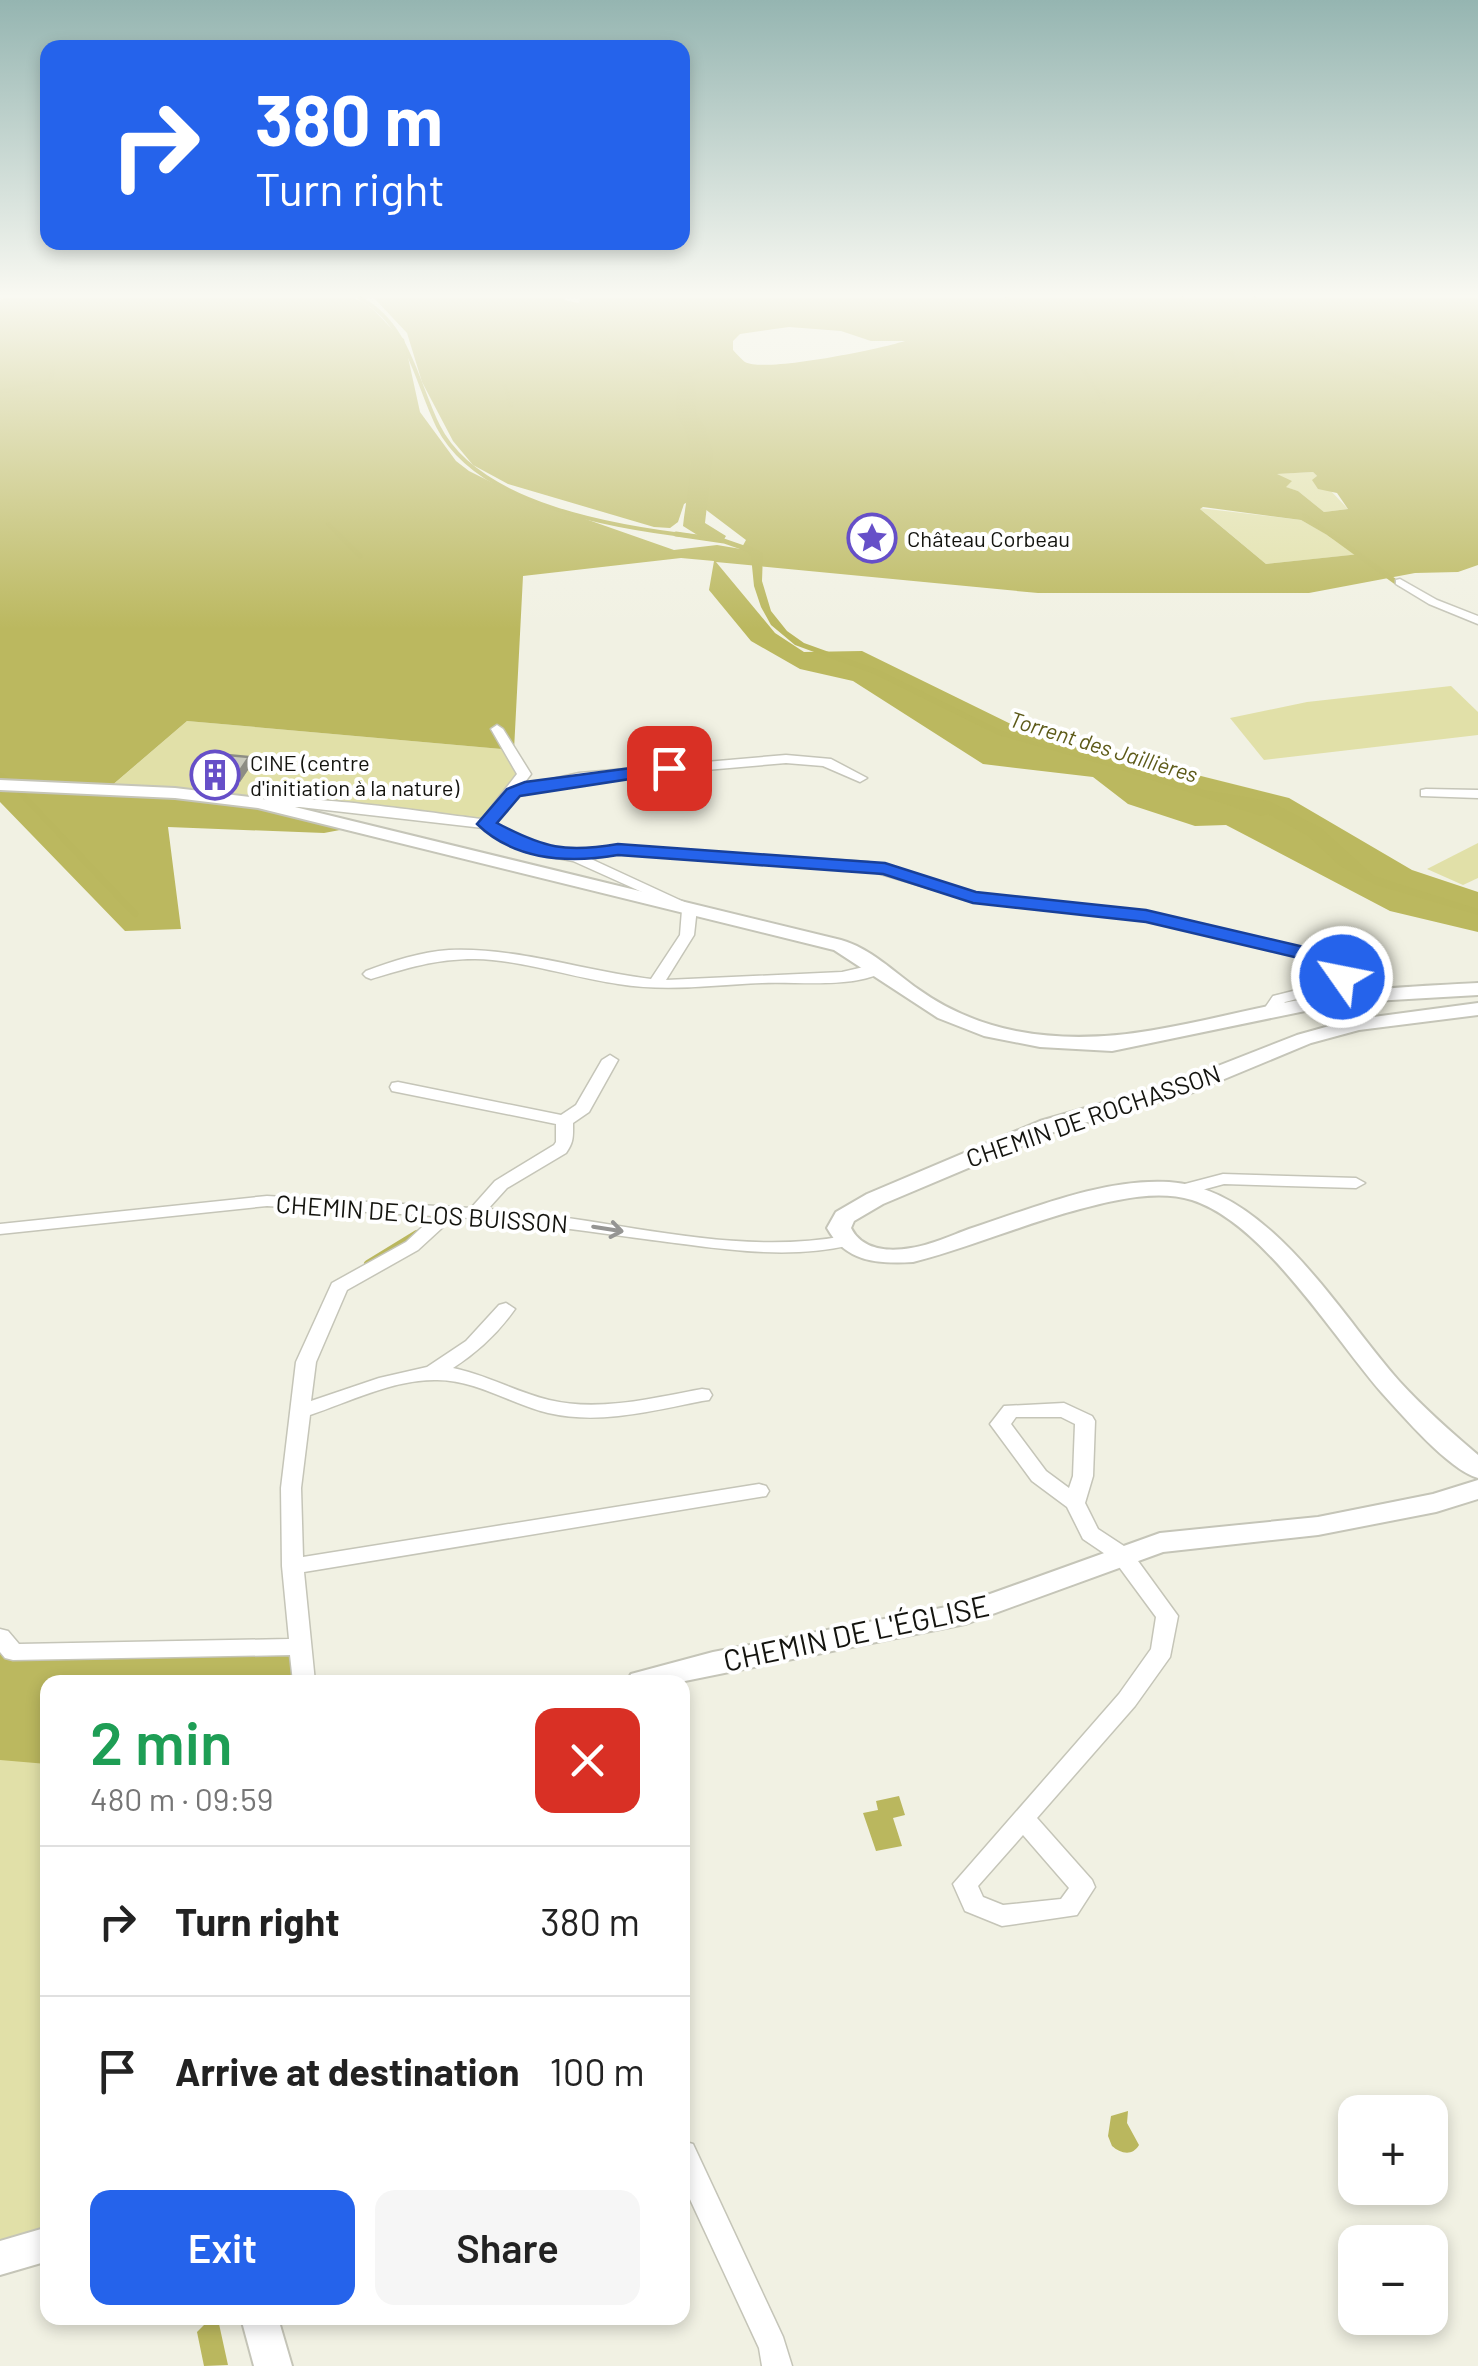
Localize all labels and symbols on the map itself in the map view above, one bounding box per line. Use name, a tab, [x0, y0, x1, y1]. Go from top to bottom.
place icon: Château Corbeau	[846, 512, 898, 564]
place label: Château Corbeau	[907, 525, 1070, 551]
water label: Torrent des Jaillières	[1007, 705, 1201, 787]
pin	[627, 726, 712, 811]
building icon: CINE (centre d'initiation à la nature)	[189, 749, 241, 801]
place label: CINE (centre d'initiation à la nature)	[250, 749, 459, 800]
position arrow	[1290, 925, 1394, 1029]
street label: CHEMIN DE ROCHASSON	[962, 1057, 1224, 1173]
street label: CHEMIN DE CLOS BUISSON	[275, 1188, 569, 1238]
one-way arrow	[591, 1220, 624, 1239]
street label: CHEMIN DE L'ÉGLISE	[720, 1586, 992, 1678]

